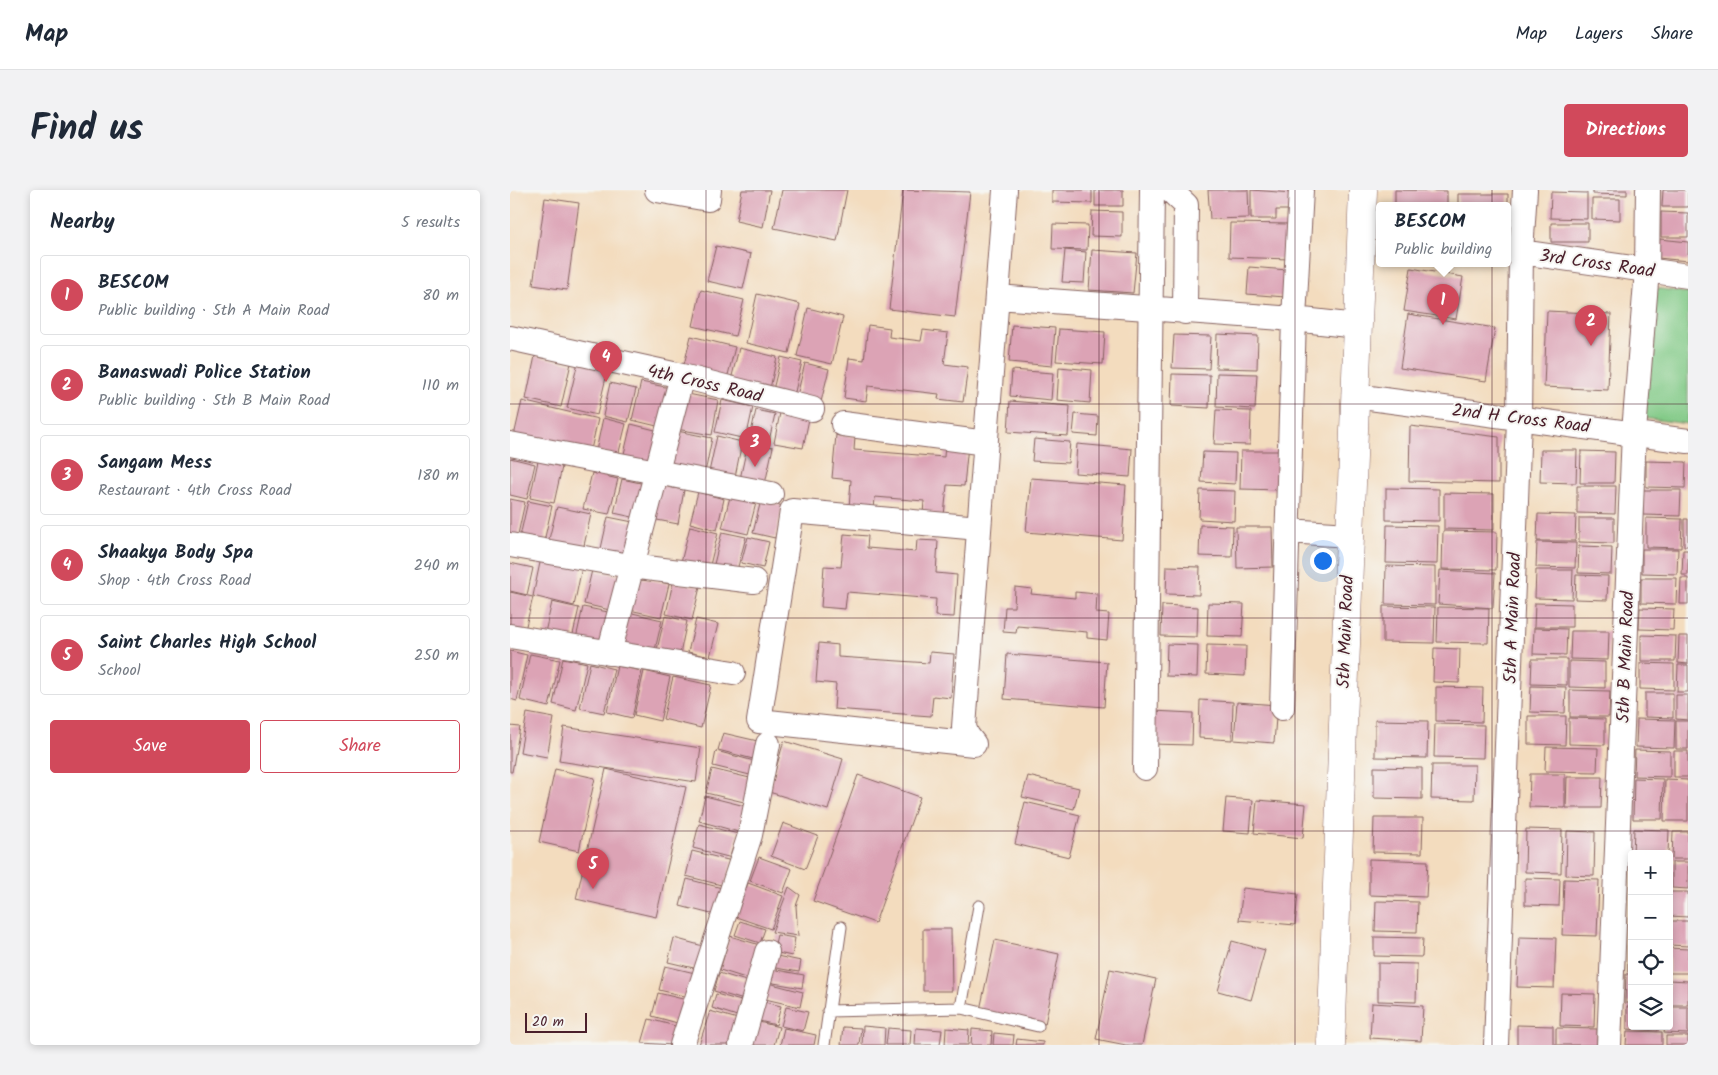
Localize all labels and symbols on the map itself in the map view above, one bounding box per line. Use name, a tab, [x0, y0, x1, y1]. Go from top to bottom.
street label: 3rd Cross Road	[1537, 242, 1657, 287]
pin: 1	[1427, 284, 1459, 325]
pin: 2	[1575, 305, 1607, 346]
pin: 4	[590, 341, 622, 382]
street label: 4th Cross Road	[644, 357, 766, 412]
street label: 2nd H Cross Road	[1450, 397, 1593, 442]
pin: 3	[739, 426, 771, 467]
your location	[1310, 548, 1336, 574]
street label: 5th A Main Road	[1497, 551, 1530, 684]
street label: 5th Main Road	[1330, 574, 1363, 689]
street label: 5th B Main Road	[1610, 590, 1643, 724]
pin: 5	[577, 848, 609, 889]
scale bar	[525, 1010, 588, 1033]

